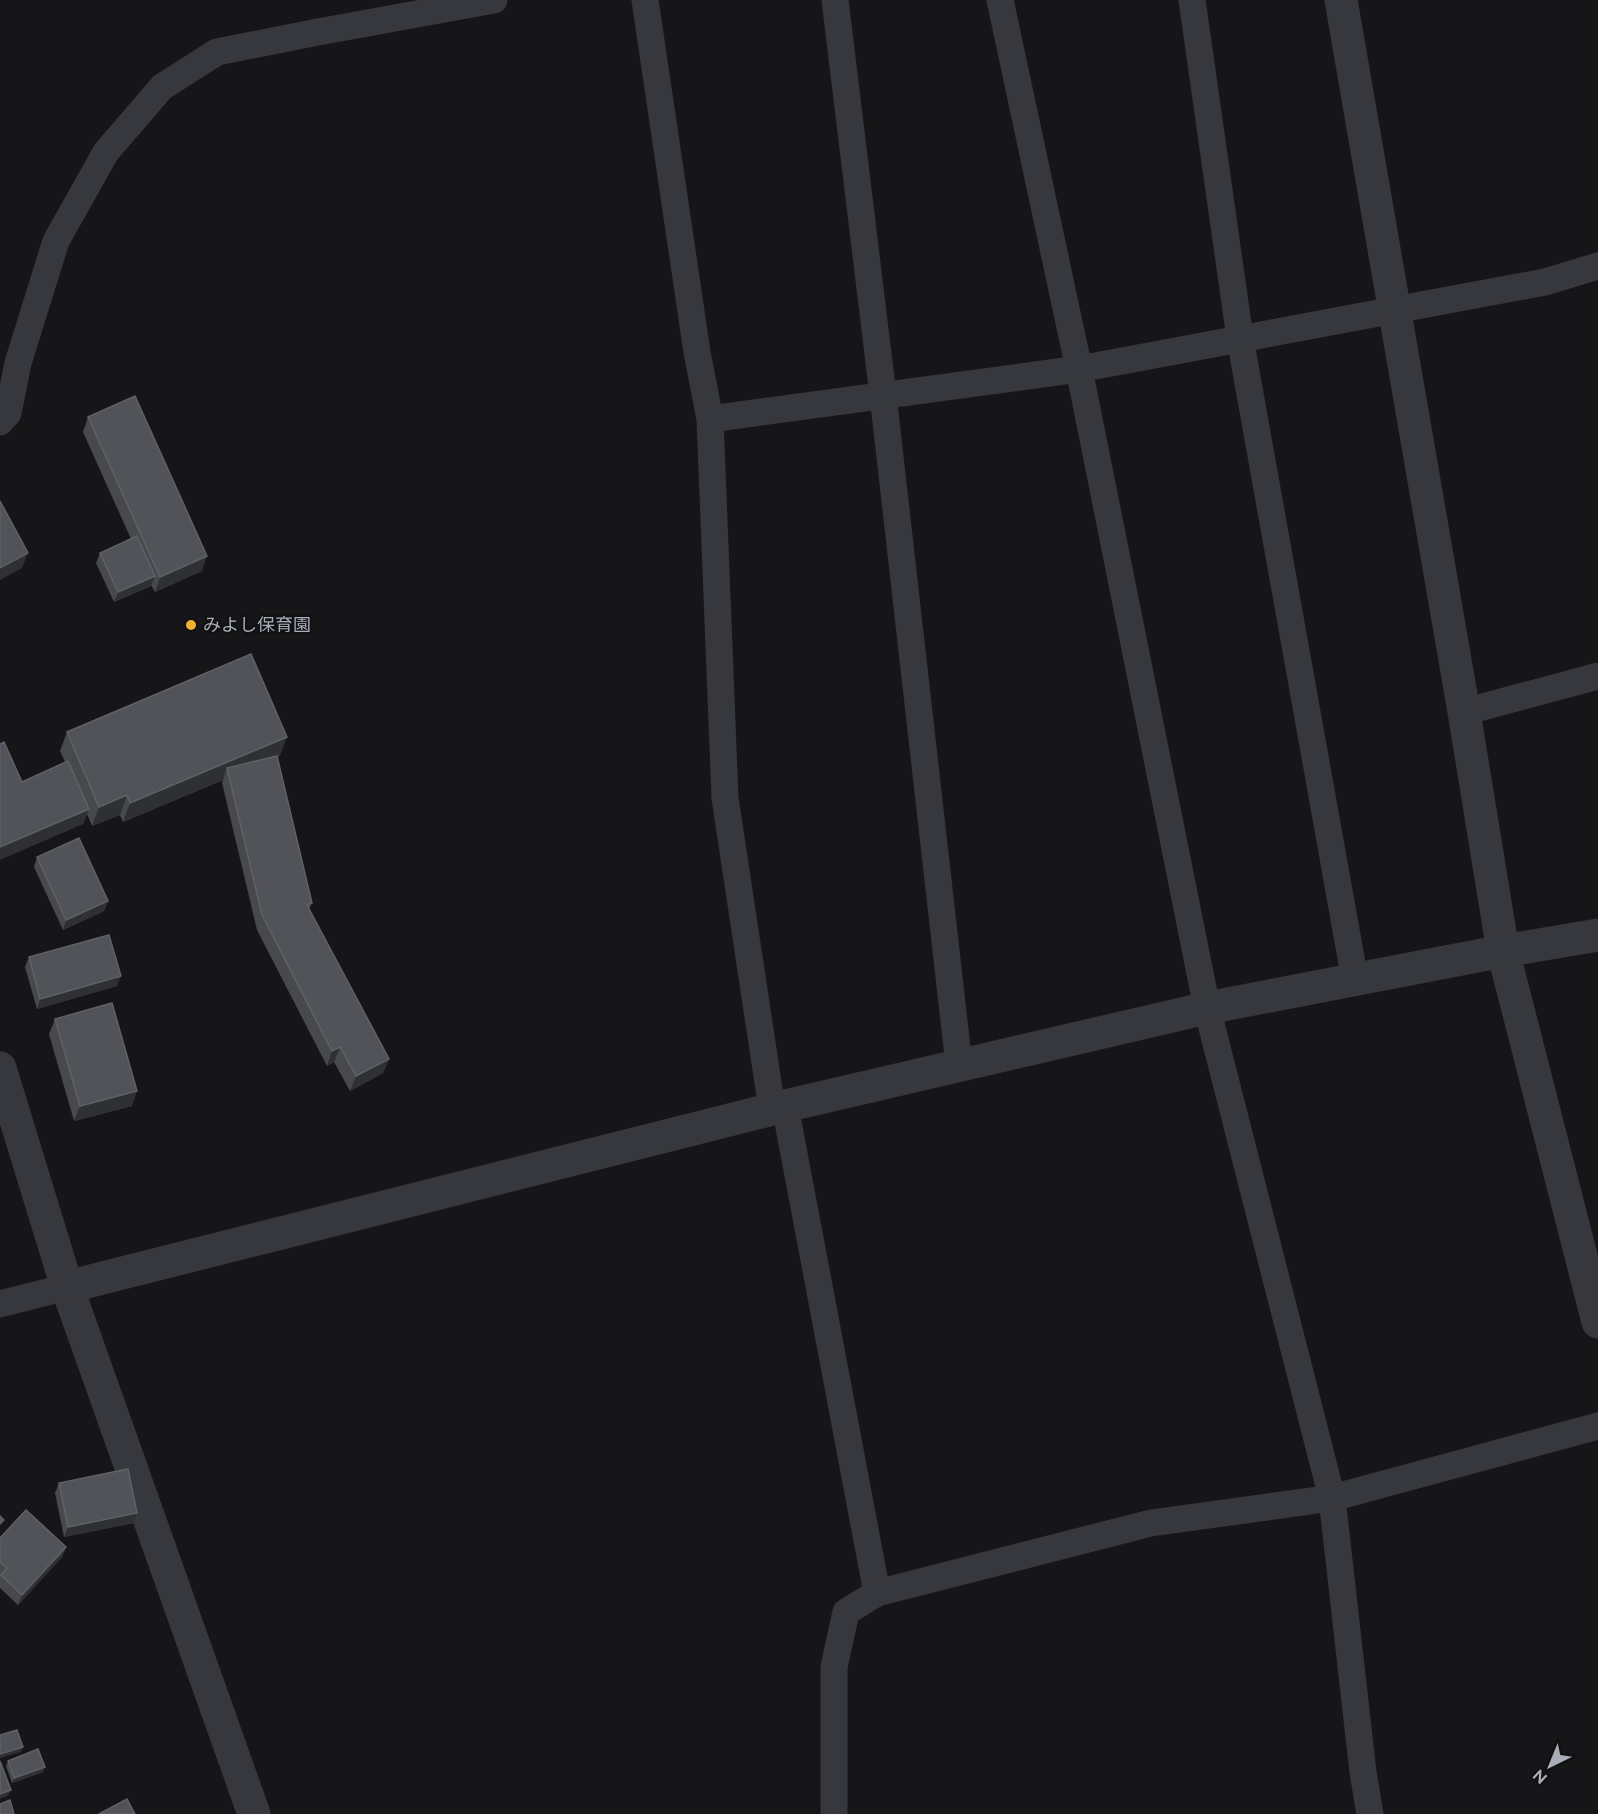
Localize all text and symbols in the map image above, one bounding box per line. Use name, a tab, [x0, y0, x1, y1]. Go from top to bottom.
place label: みよし保育園	[203, 614, 311, 635]
marker: みよし保育園	[184, 618, 198, 632]
north arrow	[1520, 1736, 1580, 1796]
text: N	[1529, 1765, 1551, 1788]

